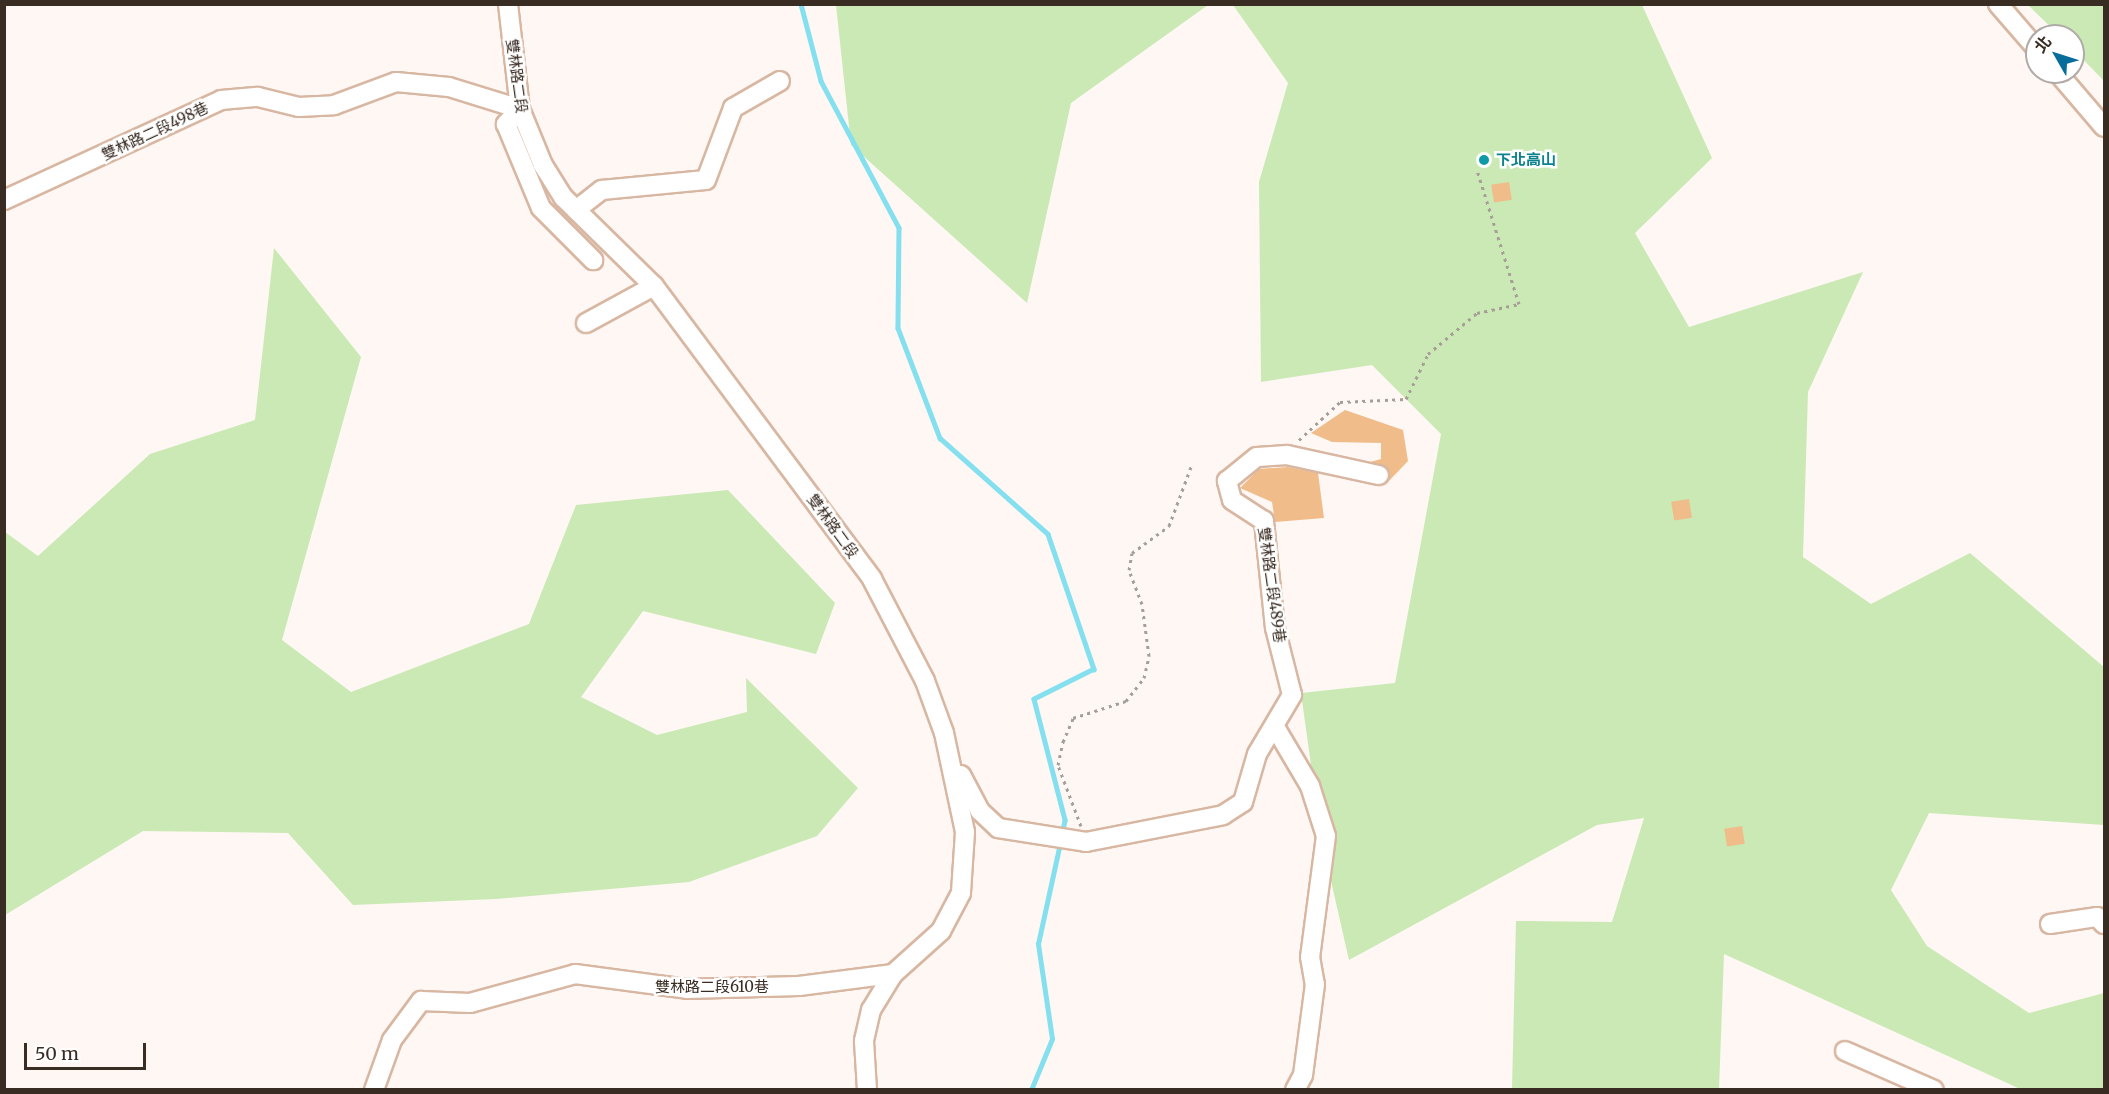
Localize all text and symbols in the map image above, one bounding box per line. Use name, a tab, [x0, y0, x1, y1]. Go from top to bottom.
north arrow	[2025, 24, 2085, 84]
text: 北	[2030, 31, 2055, 56]
street label: 雙林路二段	[503, 38, 531, 114]
street label: 雙林路二段498巷	[99, 98, 211, 164]
place label: 下北高山	[1496, 151, 1556, 169]
marker: 下北高山	[1477, 153, 1491, 167]
street label: 雙林路二段	[804, 490, 862, 562]
street label: 雙林路二段489巷	[1255, 526, 1289, 644]
street label: 雙林路二段610巷	[655, 978, 769, 996]
scale bar	[27, 1031, 148, 1069]
text: 50 m	[35, 1042, 79, 1065]

